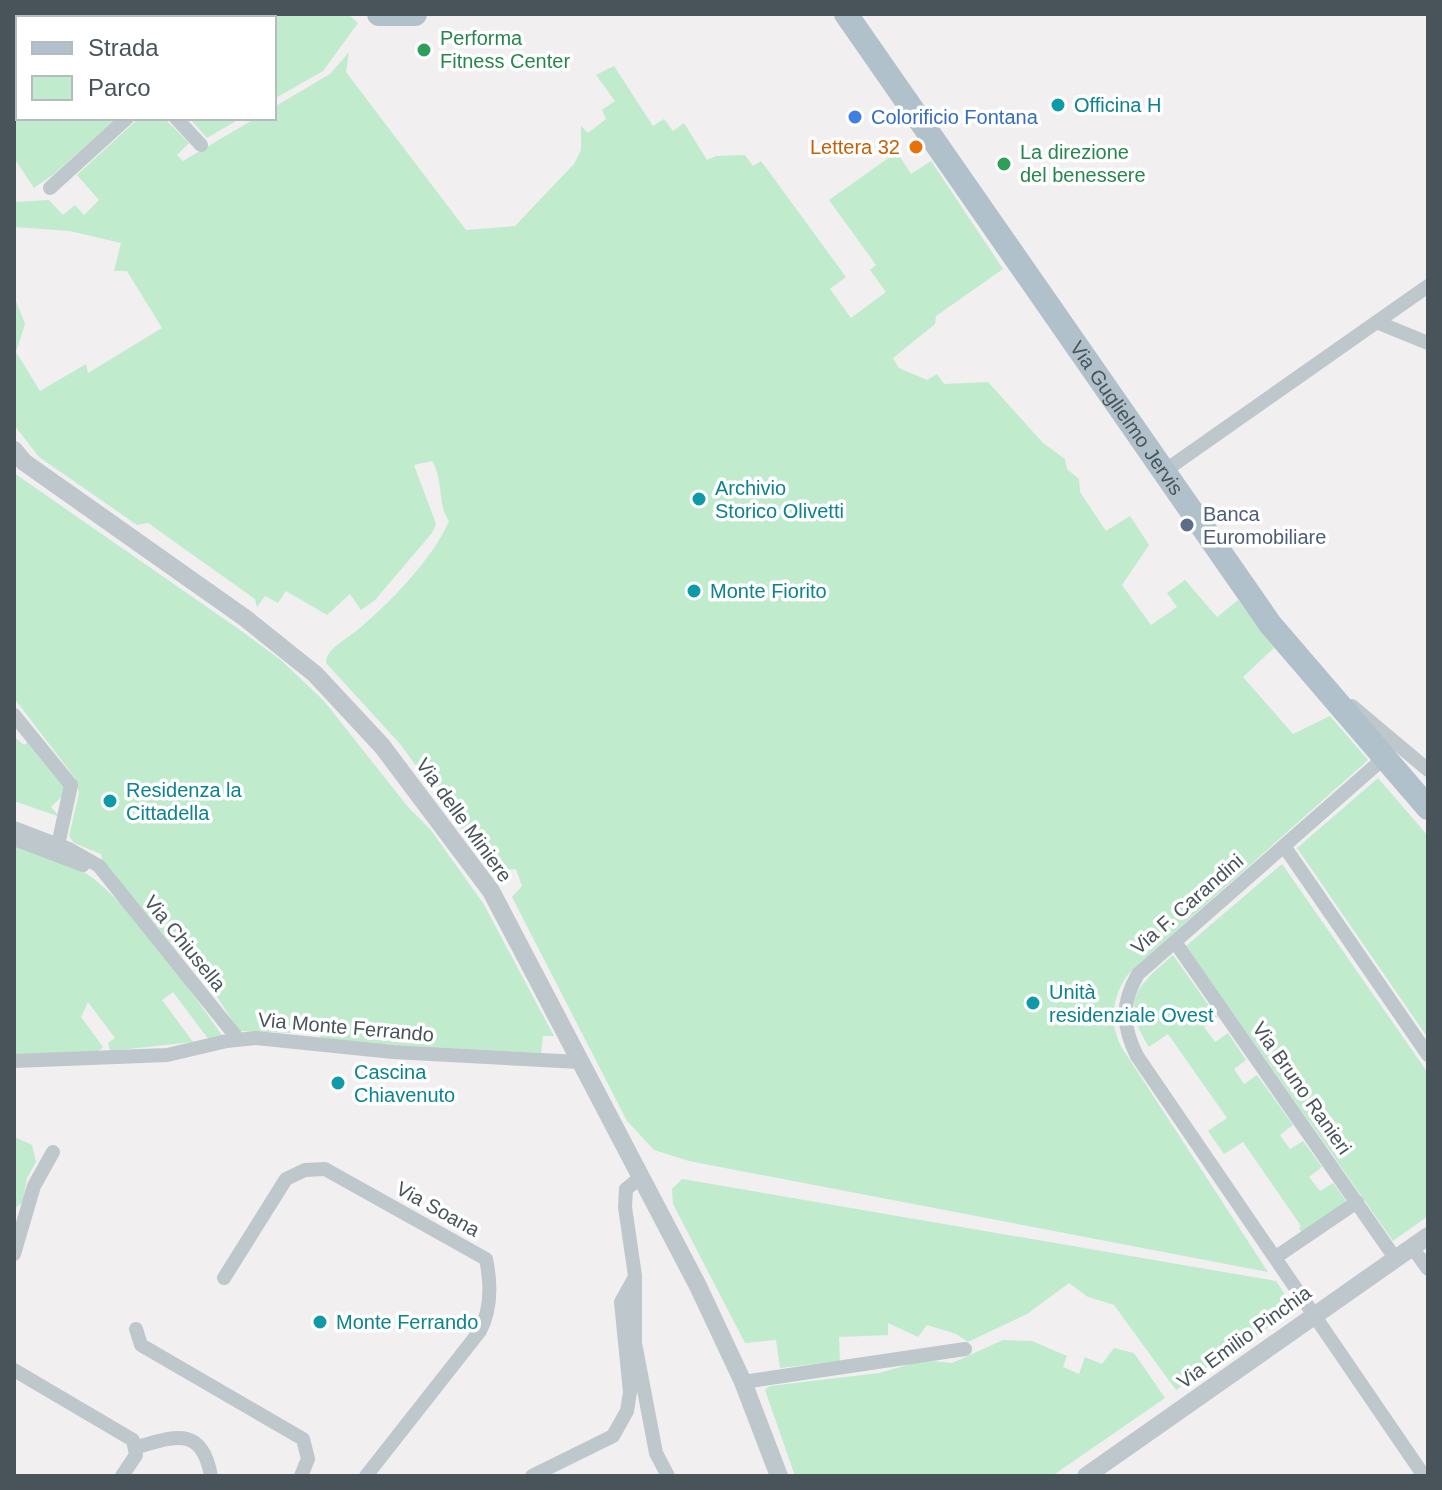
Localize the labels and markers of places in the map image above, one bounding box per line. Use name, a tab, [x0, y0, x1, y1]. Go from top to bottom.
place label: Performa Fitness Center	[440, 27, 570, 72]
marker: Performa Fitness Center	[415, 41, 433, 59]
place label: Officina H	[1074, 94, 1161, 116]
marker: Officina H	[1049, 96, 1067, 114]
place label: Colorificio Fontana	[871, 106, 1039, 128]
marker: Colorificio Fontana	[846, 108, 864, 126]
place label: Lettera 32	[810, 136, 900, 158]
marker: Lettera 32	[907, 138, 925, 156]
place label: La direzione del benessere	[1020, 141, 1146, 186]
marker: La direzione del benessere	[995, 155, 1013, 173]
place label: Archivio Storico Olivetti	[715, 477, 844, 522]
marker: Archivio Storico Olivetti	[690, 490, 708, 508]
place label: Banca Euromobiliare	[1203, 503, 1326, 548]
marker: Banca Euromobiliare	[1178, 516, 1196, 534]
place label: Monte Fiorito	[710, 580, 827, 602]
marker: Monte Fiorito	[685, 582, 703, 600]
place label: Residenza la Cittadella	[126, 779, 243, 824]
marker: Residenza la Cittadella	[101, 792, 119, 810]
place label: Unità residenziale Ovest	[1049, 981, 1214, 1026]
marker: Unità residenziale Ovest	[1024, 994, 1042, 1012]
place label: Cascina Chiavenuto	[354, 1061, 455, 1106]
marker: Cascina Chiavenuto	[329, 1074, 347, 1092]
place label: Monte Ferrando	[336, 1311, 478, 1333]
marker: Monte Ferrando	[311, 1313, 329, 1331]

